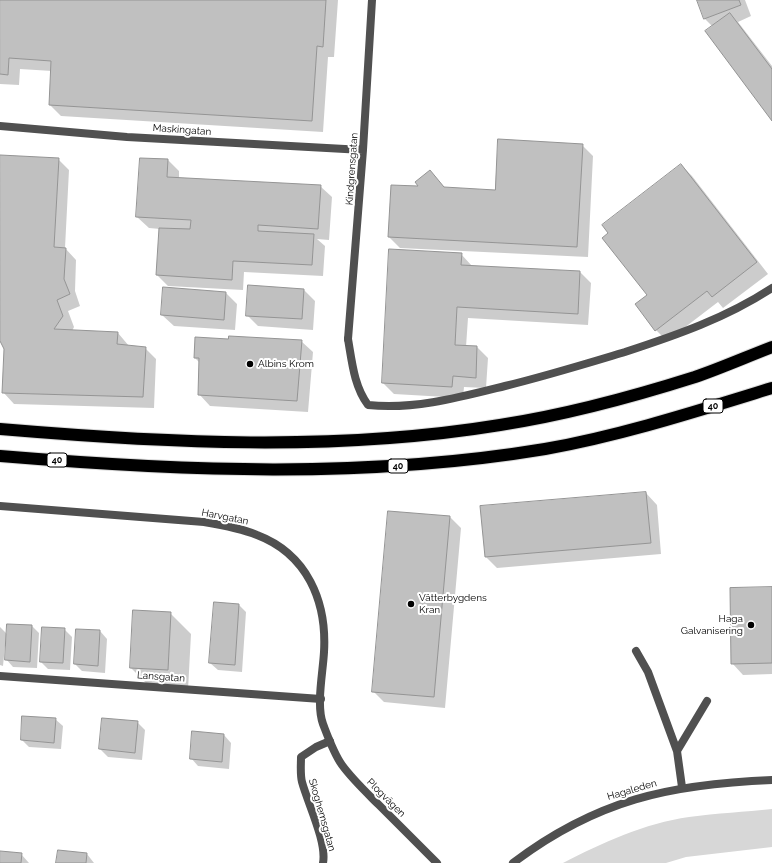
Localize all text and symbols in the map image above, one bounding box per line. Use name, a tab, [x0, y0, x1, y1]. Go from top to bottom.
street label: Maskingatan	[152, 122, 212, 138]
street label: Kindgrensgatan	[343, 132, 361, 206]
place label: Albins Krom	[258, 358, 314, 370]
marker: Albins Krom	[245, 359, 255, 369]
road number: 40	[703, 399, 723, 413]
road number: 40	[47, 453, 67, 467]
road number: 40	[388, 459, 408, 473]
street label: Harvgatan	[200, 507, 250, 527]
place label: Vätterbygdens Kran	[419, 592, 487, 616]
marker: Vätterbygdens Kran	[406, 599, 416, 609]
place label: Haga Galvanisering	[681, 613, 743, 636]
marker: Haga Galvanisering	[746, 620, 756, 630]
street label: Lansgatan	[137, 669, 185, 685]
street label: Plogvägen	[364, 776, 408, 820]
street label: Skoghemsgatan	[306, 777, 338, 853]
street label: Hagaleden	[606, 777, 658, 803]

